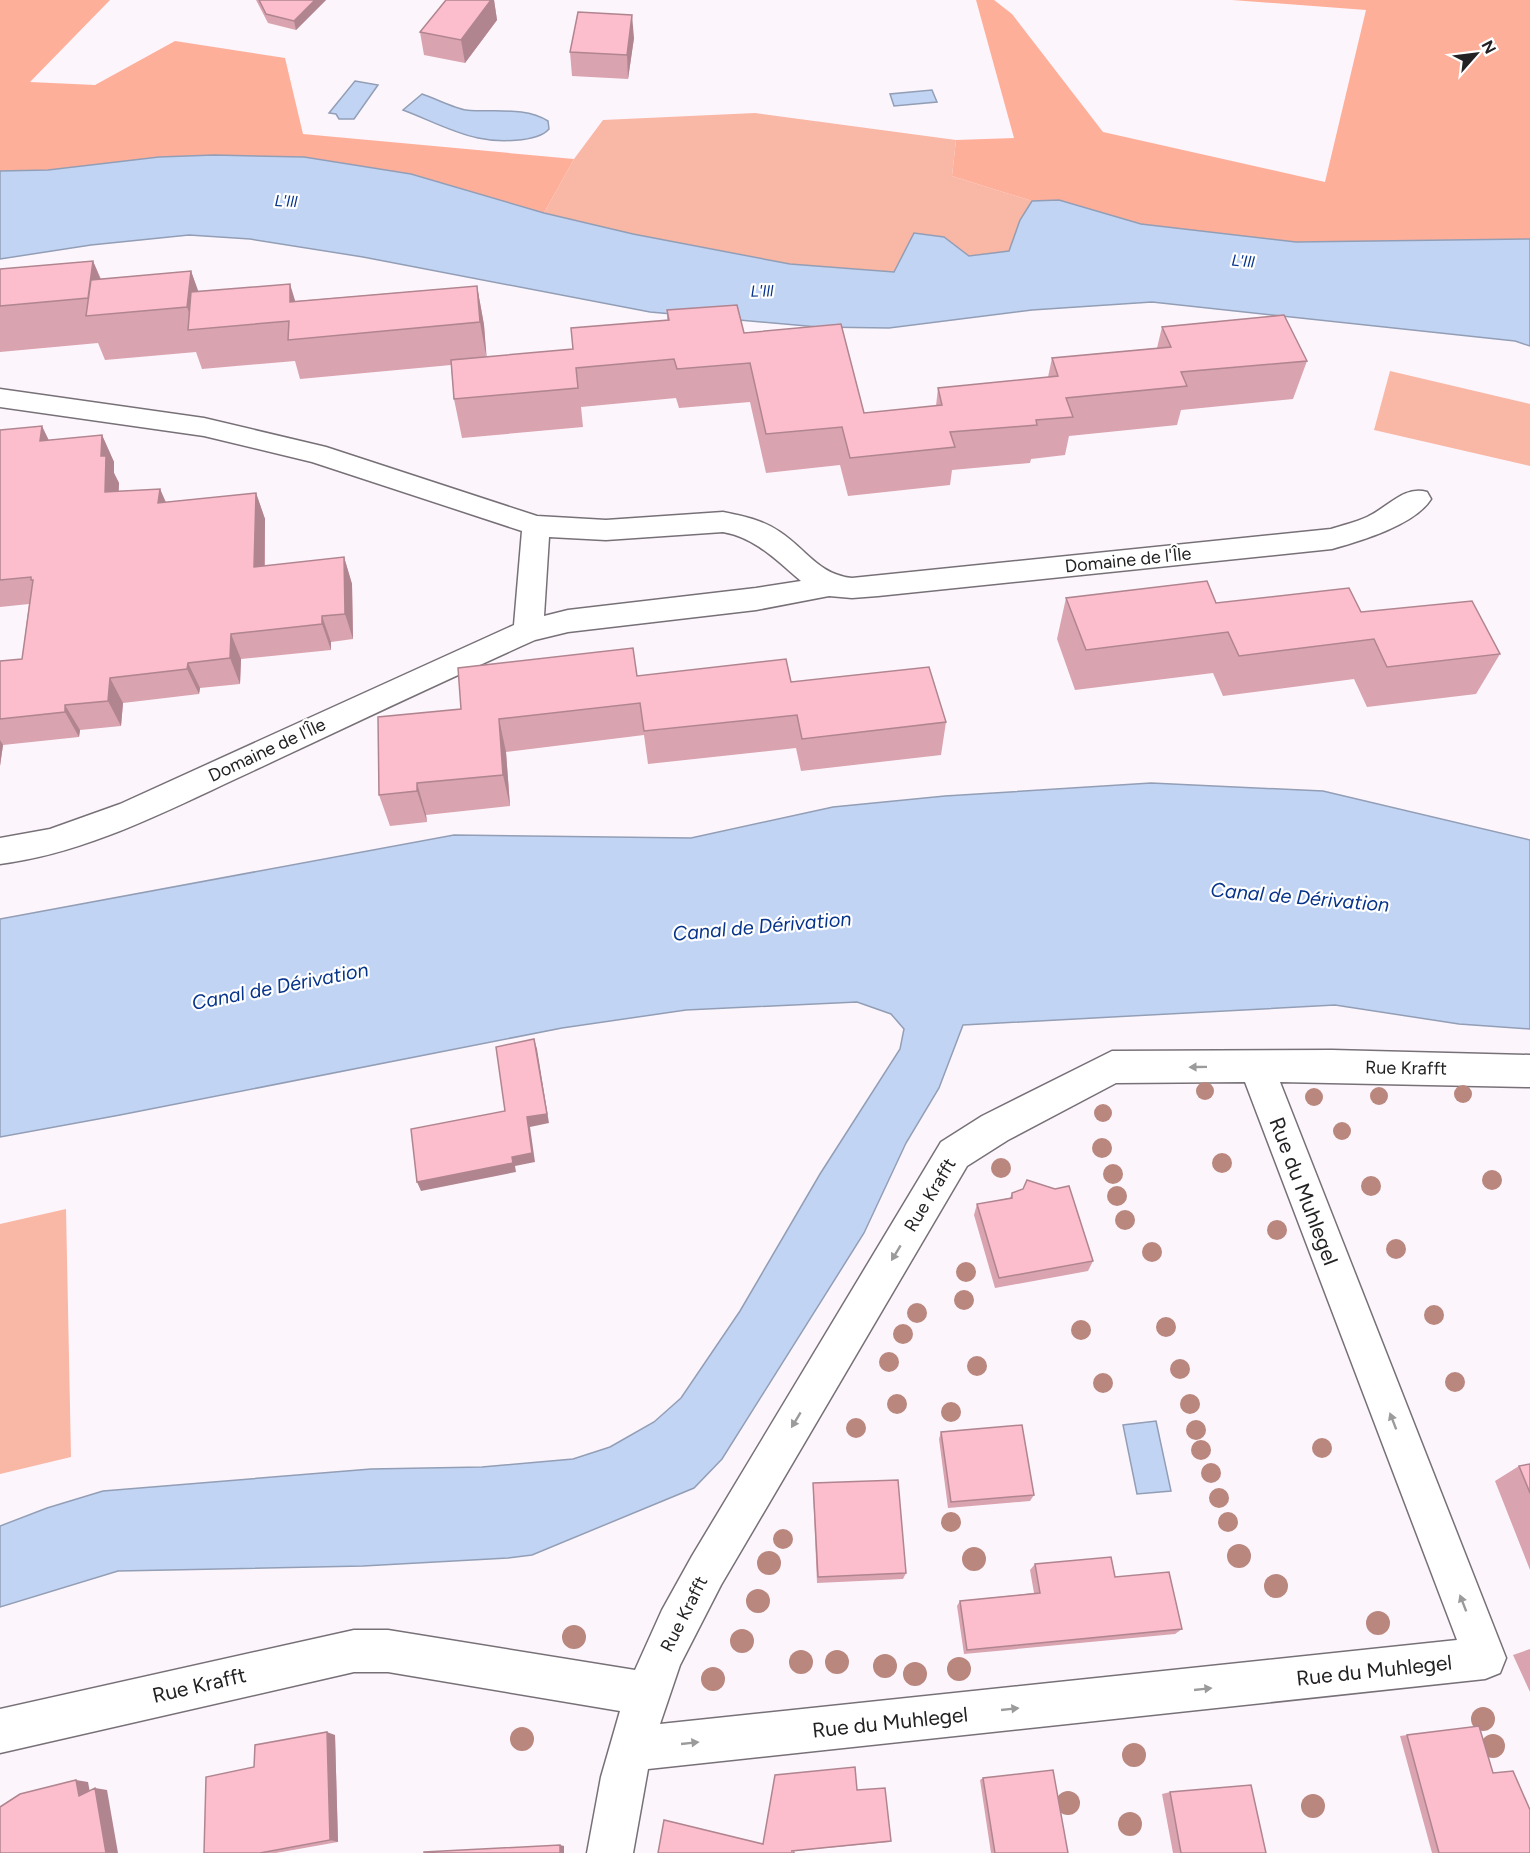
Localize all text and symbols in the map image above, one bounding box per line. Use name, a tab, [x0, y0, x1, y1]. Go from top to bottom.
north arrow	[1446, 24, 1506, 84]
text: N	[1478, 37, 1500, 57]
water label: L'Ill	[274, 191, 298, 211]
water label: L'Ill	[1231, 251, 1256, 272]
water label: L'Ill	[750, 281, 774, 301]
street label: Domaine de l'Île	[1064, 542, 1192, 578]
street label: Domaine de l'Île	[205, 713, 329, 787]
water label: Canal de Dérivation	[1210, 877, 1390, 917]
water label: Canal de Dérivation	[672, 906, 852, 946]
water label: Canal de Dérivation	[190, 957, 370, 1015]
street label: Rue Krafft	[1365, 1056, 1447, 1080]
one-way arrow	[1188, 1062, 1207, 1072]
street label: Rue du Muhlegel	[1264, 1113, 1344, 1269]
street label: Rue Krafft	[899, 1154, 961, 1236]
one-way arrow	[890, 1245, 901, 1261]
one-way arrow	[791, 1412, 802, 1428]
one-way arrow	[1388, 1412, 1398, 1430]
street label: Rue Krafft	[656, 1572, 712, 1655]
one-way arrow	[1458, 1594, 1468, 1612]
street label: Rue du Muhlegel	[1295, 1649, 1453, 1691]
street label: Rue Krafft	[150, 1662, 248, 1708]
one-way arrow	[1194, 1684, 1213, 1694]
street label: Rue du Muhlegel	[811, 1701, 969, 1743]
one-way arrow	[1000, 1704, 1019, 1714]
one-way arrow	[681, 1738, 700, 1748]

